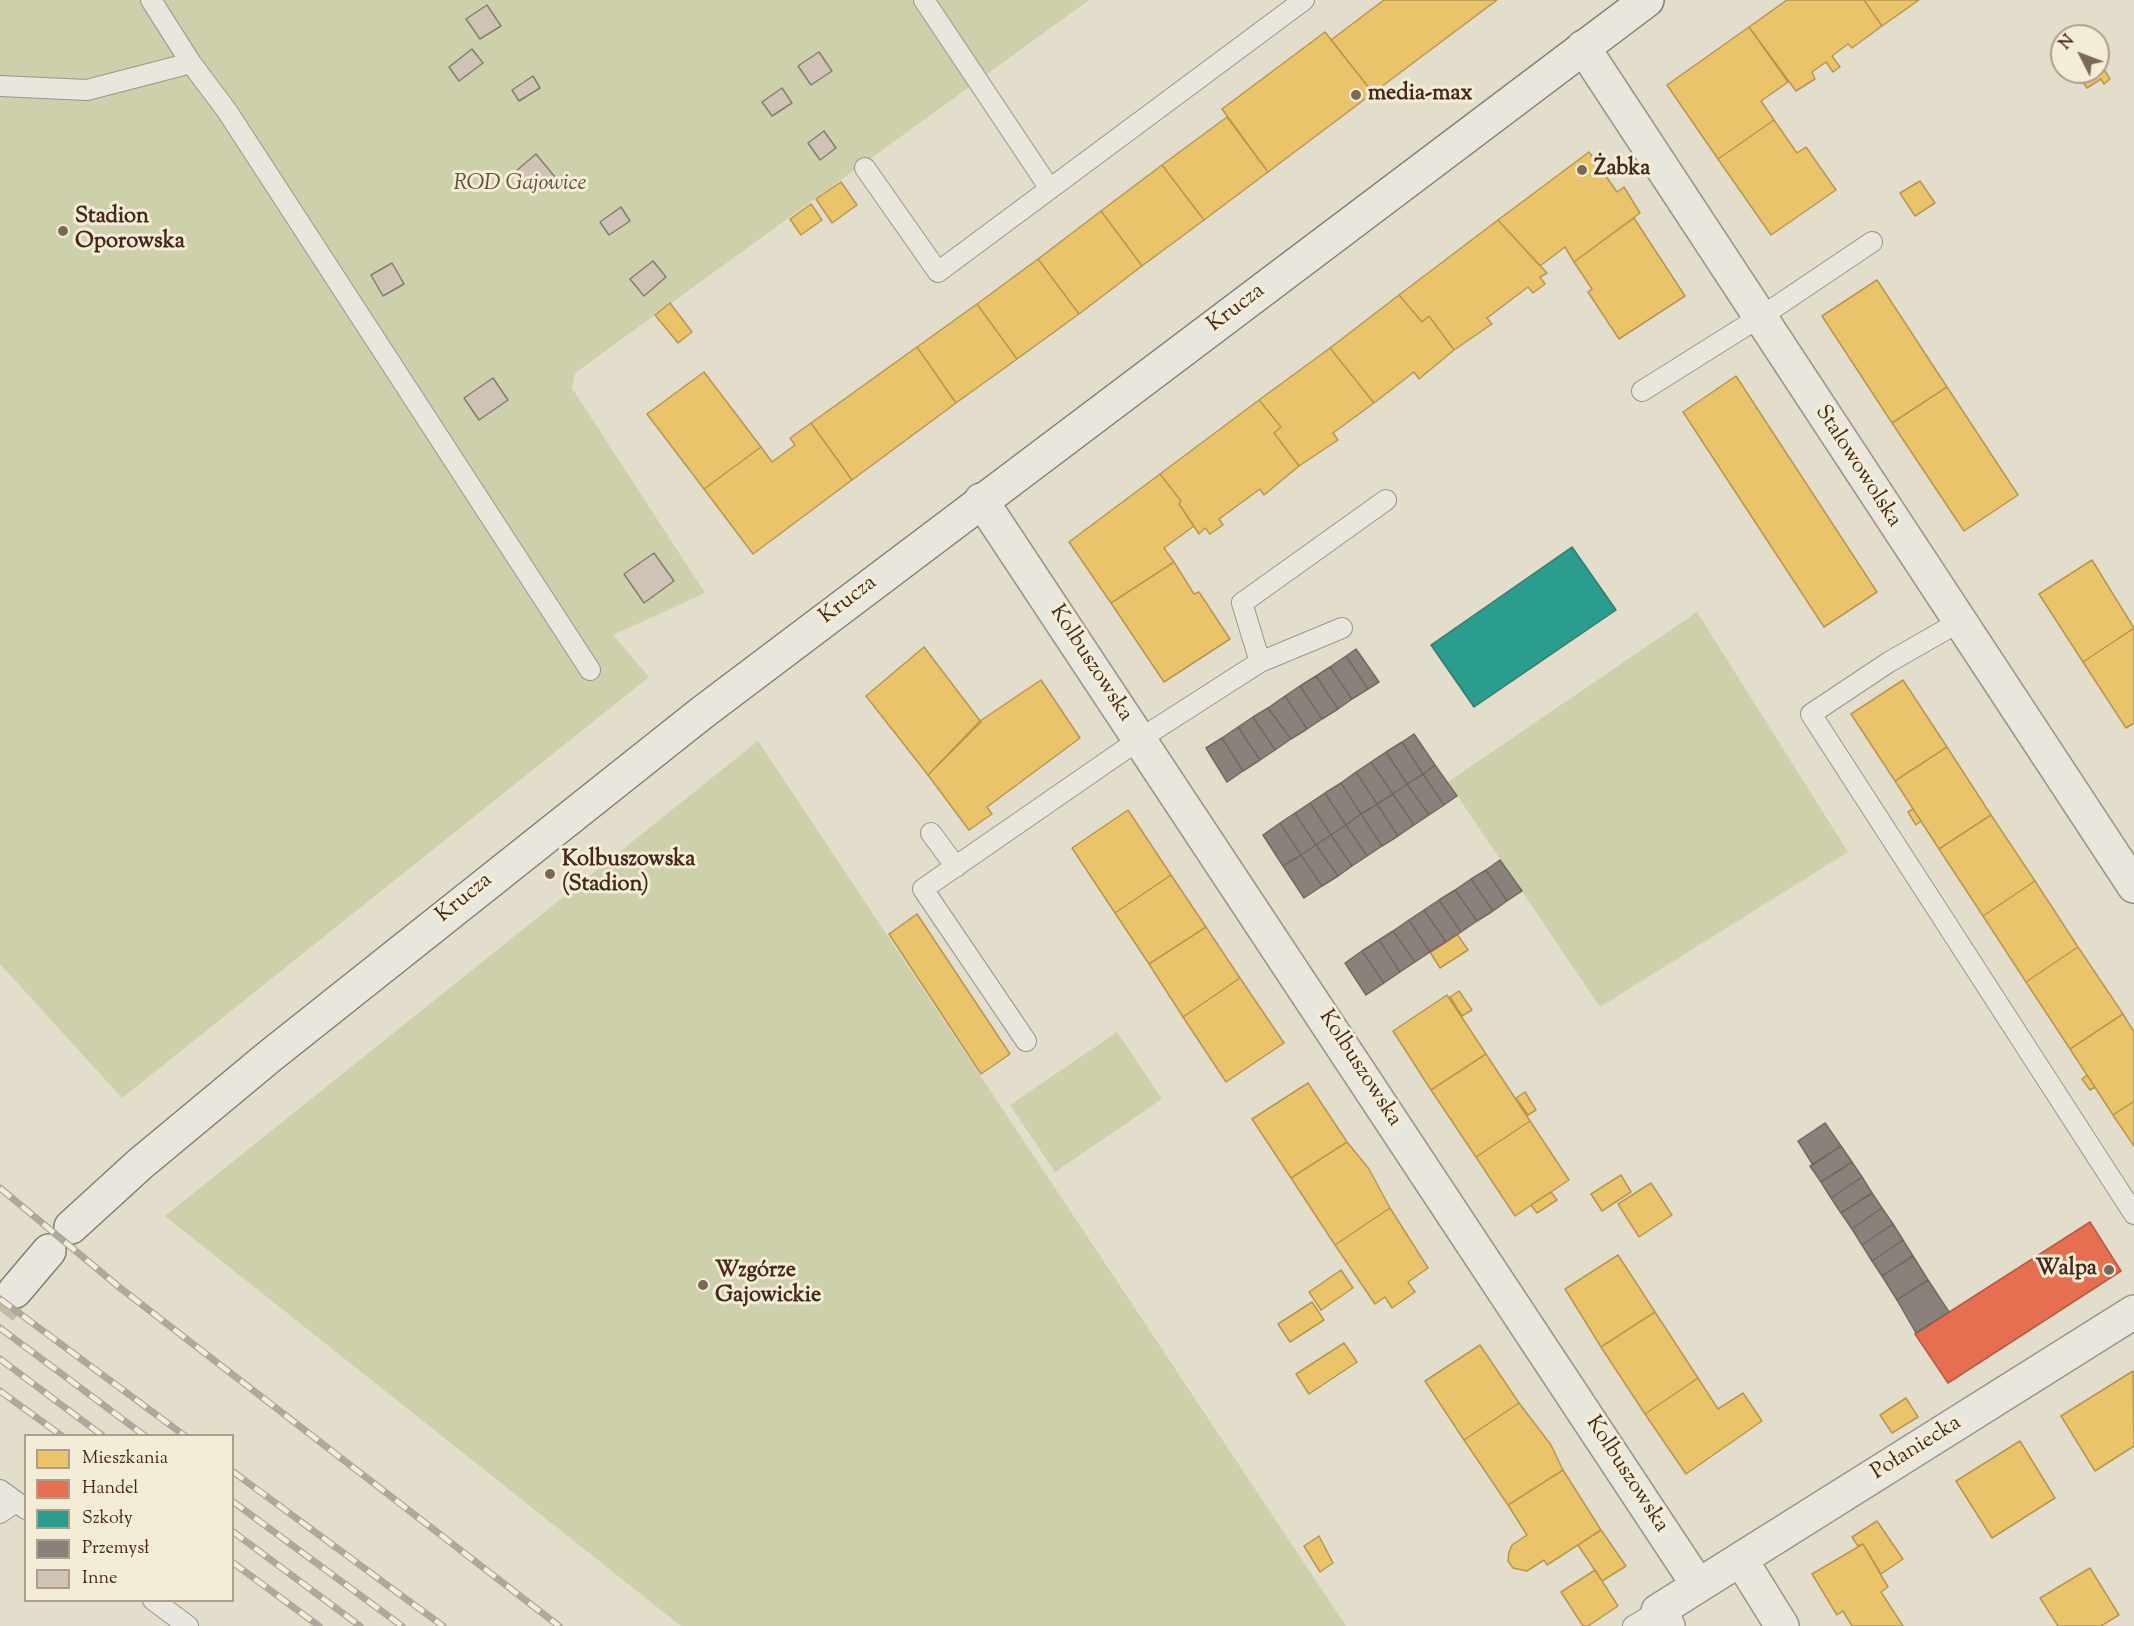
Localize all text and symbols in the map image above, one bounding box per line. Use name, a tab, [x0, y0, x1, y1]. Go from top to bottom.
north arrow	[2050, 24, 2110, 84]
text: N	[2055, 31, 2081, 55]
place label: media-max	[1368, 82, 1473, 108]
marker: media-max	[1349, 88, 1363, 102]
place label: Żabka	[1594, 157, 1650, 183]
marker: Żabka	[1575, 163, 1589, 177]
park label: ROD Gajowice	[454, 172, 586, 198]
place label: Stadion Oporowska	[75, 205, 185, 256]
marker: Stadion Oporowska	[56, 224, 70, 238]
street label: Krucza	[1203, 279, 1271, 339]
street label: Stalowowolska	[1808, 401, 1906, 533]
street label: Krucza	[815, 571, 883, 631]
street label: Kolbuszowska	[1043, 601, 1137, 727]
place label: Kolbuszowska (Stadion)	[562, 848, 695, 900]
marker: Kolbuszowska (Stadion)	[543, 867, 557, 881]
street label: Krucza	[432, 868, 498, 930]
street label: Kolbuszowska	[1312, 1006, 1406, 1132]
place label: Walpa	[2035, 1257, 2097, 1283]
place label: Wzgórze Gajowickie	[715, 1259, 821, 1310]
marker: Walpa	[2102, 1263, 2116, 1277]
marker: Wzgórze Gajowickie	[696, 1278, 710, 1292]
street label: Połaniecka	[1867, 1411, 1967, 1487]
street label: Kolbuszowska	[1579, 1412, 1673, 1538]
legend	[24, 1434, 234, 1602]
text: Mieszkania	[82, 1446, 168, 1472]
text: Handel	[82, 1476, 138, 1502]
text: Szkoły	[82, 1506, 133, 1532]
text: Przemysł	[82, 1536, 149, 1562]
text: Inne	[82, 1566, 117, 1592]

